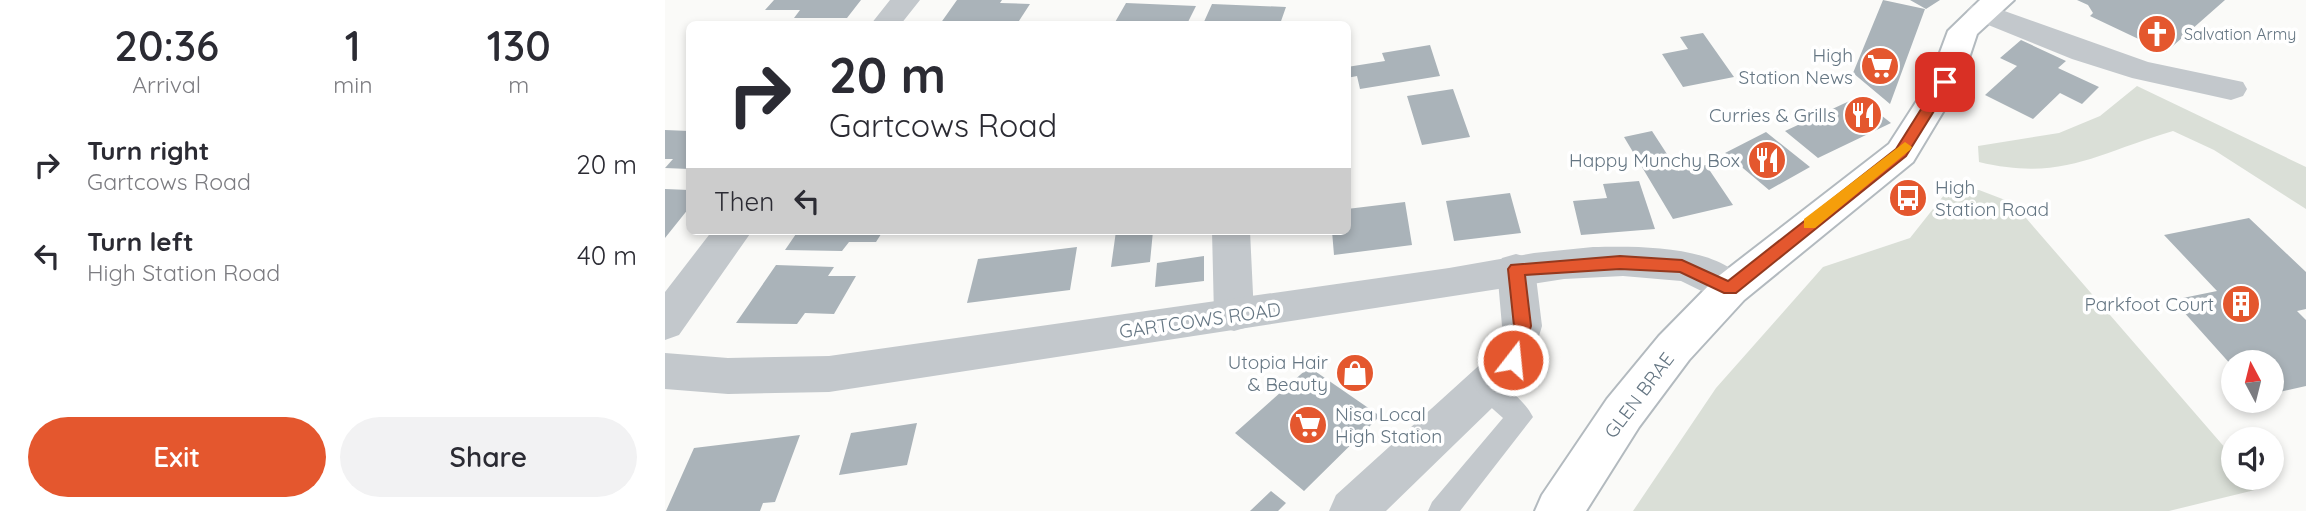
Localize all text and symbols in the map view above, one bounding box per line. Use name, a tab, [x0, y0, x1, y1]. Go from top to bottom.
church icon: Salvation Army	[2136, 13, 2178, 55]
text: 20:36	[114, 19, 219, 72]
text: 1	[345, 19, 361, 72]
text: 130	[487, 19, 551, 72]
place label: Salvation Army	[2184, 24, 2296, 44]
place label: High Station News	[1739, 43, 1853, 89]
text: 20 m	[829, 44, 946, 105]
supermarket icon: High Station News	[1859, 45, 1901, 87]
icon: right	[714, 49, 805, 140]
pin	[1915, 52, 1975, 112]
icon: arrive	[1926, 63, 1964, 101]
text: Arrival	[132, 70, 201, 99]
text: min	[333, 70, 373, 99]
text: m	[508, 70, 529, 99]
restaurant icon: Curries & Grills	[1842, 94, 1884, 136]
place label: Curries & Grills	[1709, 103, 1836, 127]
text: Gartcows Road	[829, 105, 1057, 145]
text: Turn right	[87, 134, 209, 167]
restaurant icon: Happy Munchy Box	[1746, 139, 1788, 181]
icon: right	[28, 146, 66, 184]
text: 20 m	[576, 148, 637, 181]
place label: Happy Munchy Box	[1569, 148, 1740, 172]
text: Gartcows Road	[87, 167, 251, 196]
place label: High Station Road	[1935, 175, 2049, 221]
bus stop icon: High Station Road	[1887, 177, 1929, 219]
icon: left	[788, 182, 826, 220]
text: Then	[714, 185, 774, 218]
text: Turn left	[87, 225, 194, 258]
icon: left	[28, 237, 66, 275]
text: 40 m	[577, 239, 637, 272]
text: High Station Road	[87, 258, 280, 287]
building icon: Parkfoot Court	[2220, 283, 2262, 325]
place label: Parkfoot Court	[2085, 292, 2214, 316]
street label: GARTCOWS ROAD	[1118, 297, 1282, 343]
position arrow	[1476, 323, 1550, 397]
street label: GLEN BRAE	[1599, 347, 1679, 443]
place label: Utopia Hair & Beauty	[1228, 350, 1329, 396]
north arrow	[2221, 350, 2284, 413]
map controls	[2221, 350, 2284, 490]
shop icon: Utopia Hair & Beauty	[1334, 352, 1376, 394]
place label: Nisa Local High Station	[1335, 402, 1442, 448]
supermarket icon: Nisa Local High Station	[1287, 404, 1329, 446]
button: Exit	[28, 417, 326, 497]
button: Share	[340, 417, 637, 497]
button: sound	[2221, 427, 2284, 490]

